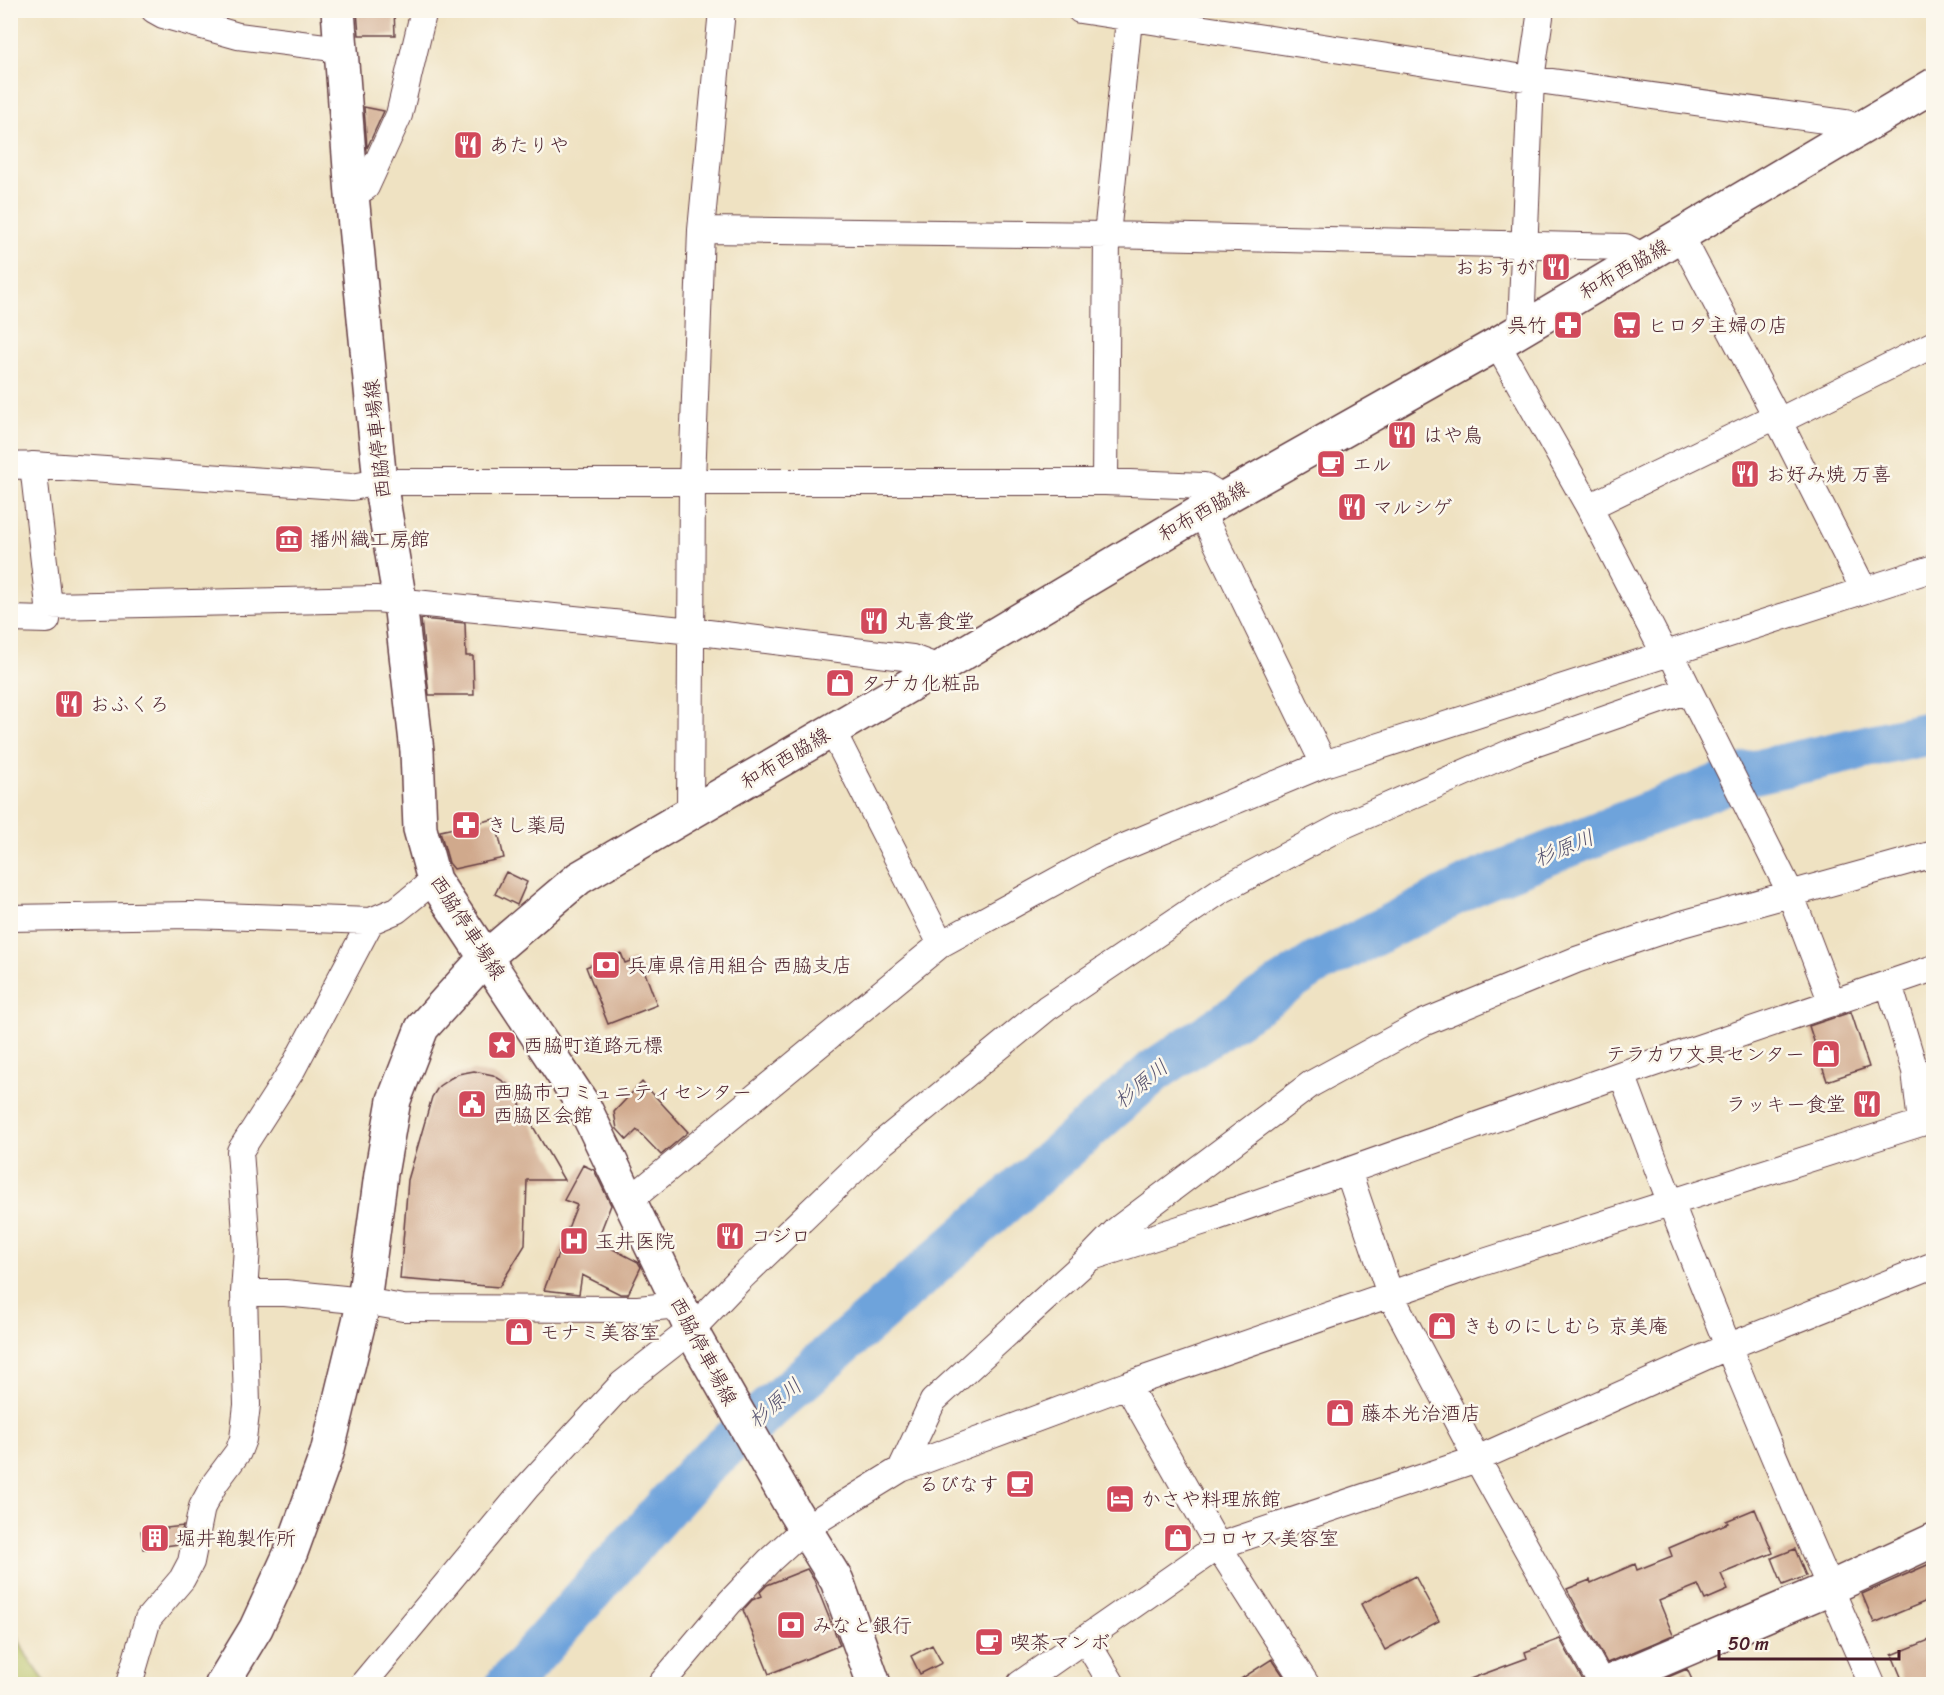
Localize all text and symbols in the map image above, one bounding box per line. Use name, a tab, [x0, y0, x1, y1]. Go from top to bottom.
place label: あたりや	[489, 128, 569, 163]
restaurant icon: あたりや	[452, 129, 484, 161]
street label: 和布西脇線	[1572, 229, 1676, 310]
place label: おおすが	[1455, 250, 1535, 285]
restaurant icon: おおすが	[1540, 251, 1572, 283]
place label: 呉竹	[1507, 308, 1547, 343]
place label: ヒロタ主婦の店	[1648, 308, 1788, 343]
pharmacy icon: 呉竹	[1552, 309, 1584, 341]
supermarket icon: ヒロタ主婦の店	[1611, 309, 1643, 341]
street label: 西脇停車場線	[354, 377, 401, 500]
place label: はや鳥	[1423, 418, 1483, 453]
restaurant icon: はや鳥	[1386, 419, 1418, 451]
place label: エル	[1352, 447, 1392, 482]
cafe icon: エル	[1315, 448, 1347, 480]
place label: お好み焼 万喜	[1766, 457, 1891, 492]
restaurant icon: お好み焼 万喜	[1729, 458, 1761, 490]
street label: 和布西脇線	[1151, 471, 1255, 552]
place label: マルシゲ	[1373, 490, 1453, 525]
restaurant icon: マルシゲ	[1336, 491, 1368, 523]
place label: 播州織工房館	[310, 522, 430, 557]
museum icon: 播州織工房館	[273, 523, 305, 555]
place label: 丸喜食堂	[895, 604, 975, 639]
restaurant icon: 丸喜食堂	[858, 605, 890, 637]
place label: タナカ化粧品	[861, 666, 981, 701]
shop icon: タナカ化粧品	[824, 667, 856, 699]
place label: おふくろ	[90, 687, 170, 722]
restaurant icon: おふくろ	[53, 688, 85, 720]
street label: 和布西脇線	[733, 718, 837, 799]
place label: きし薬局	[487, 808, 567, 843]
pharmacy icon: きし薬局	[450, 809, 482, 841]
water label: 杉原川	[1528, 819, 1600, 877]
street label: 西脇停車場線	[420, 867, 515, 987]
place label: 兵庫県信用組合 西脇支店	[627, 948, 852, 983]
bank icon: 兵庫県信用組合 西脇支店	[590, 949, 622, 981]
place label: 西脇町道路元標	[523, 1028, 663, 1063]
place icon: 西脇町道路元標	[486, 1029, 518, 1061]
place label: テラカワ文具センター	[1606, 1037, 1805, 1072]
shop icon: テラカワ文具センター	[1810, 1038, 1842, 1070]
water label: 杉原川	[1105, 1049, 1177, 1119]
place label: 西脇市コミュニティセンター 西脇区会館	[493, 1075, 752, 1133]
place label: ラッキー食堂	[1726, 1087, 1846, 1122]
public building icon: 西脇市コミュニティセンター 西脇区会館	[456, 1088, 488, 1120]
restaurant icon: ラッキー食堂	[1851, 1088, 1883, 1120]
place label: コジロ	[751, 1219, 811, 1254]
restaurant icon: コジロ	[714, 1220, 746, 1252]
place label: 玉井医院	[595, 1224, 675, 1259]
hospital icon: 玉井医院	[558, 1225, 590, 1257]
street label: 西脇停車場線	[660, 1290, 747, 1412]
place label: きものにしむら 京美庵	[1463, 1309, 1668, 1344]
shop icon: きものにしむら 京美庵	[1426, 1310, 1458, 1342]
place label: モナミ美容室	[540, 1315, 660, 1350]
shop icon: モナミ美容室	[503, 1316, 535, 1348]
water label: 杉原川	[739, 1368, 811, 1438]
place label: 藤本光治酒店	[1361, 1396, 1481, 1431]
shop icon: 藤本光治酒店	[1324, 1397, 1356, 1429]
place label: るびなす	[919, 1467, 999, 1502]
cafe icon: るびなす	[1004, 1468, 1036, 1500]
place label: かさや料理旅館	[1141, 1482, 1281, 1517]
hotel icon: かさや料理旅館	[1104, 1483, 1136, 1515]
place label: 堀井鞄製作所	[176, 1521, 296, 1556]
place label: コロヤス美容室	[1199, 1521, 1339, 1556]
building icon: 堀井鞄製作所	[139, 1522, 171, 1554]
shop icon: コロヤス美容室	[1162, 1522, 1194, 1554]
place label: みなと銀行	[812, 1608, 912, 1643]
bank icon: みなと銀行	[775, 1609, 807, 1641]
scale bar	[1719, 1623, 1899, 1661]
place label: 喫茶マンボ	[1010, 1625, 1110, 1660]
cafe icon: 喫茶マンボ	[973, 1626, 1005, 1658]
text: 50 m	[1728, 1628, 1769, 1660]

